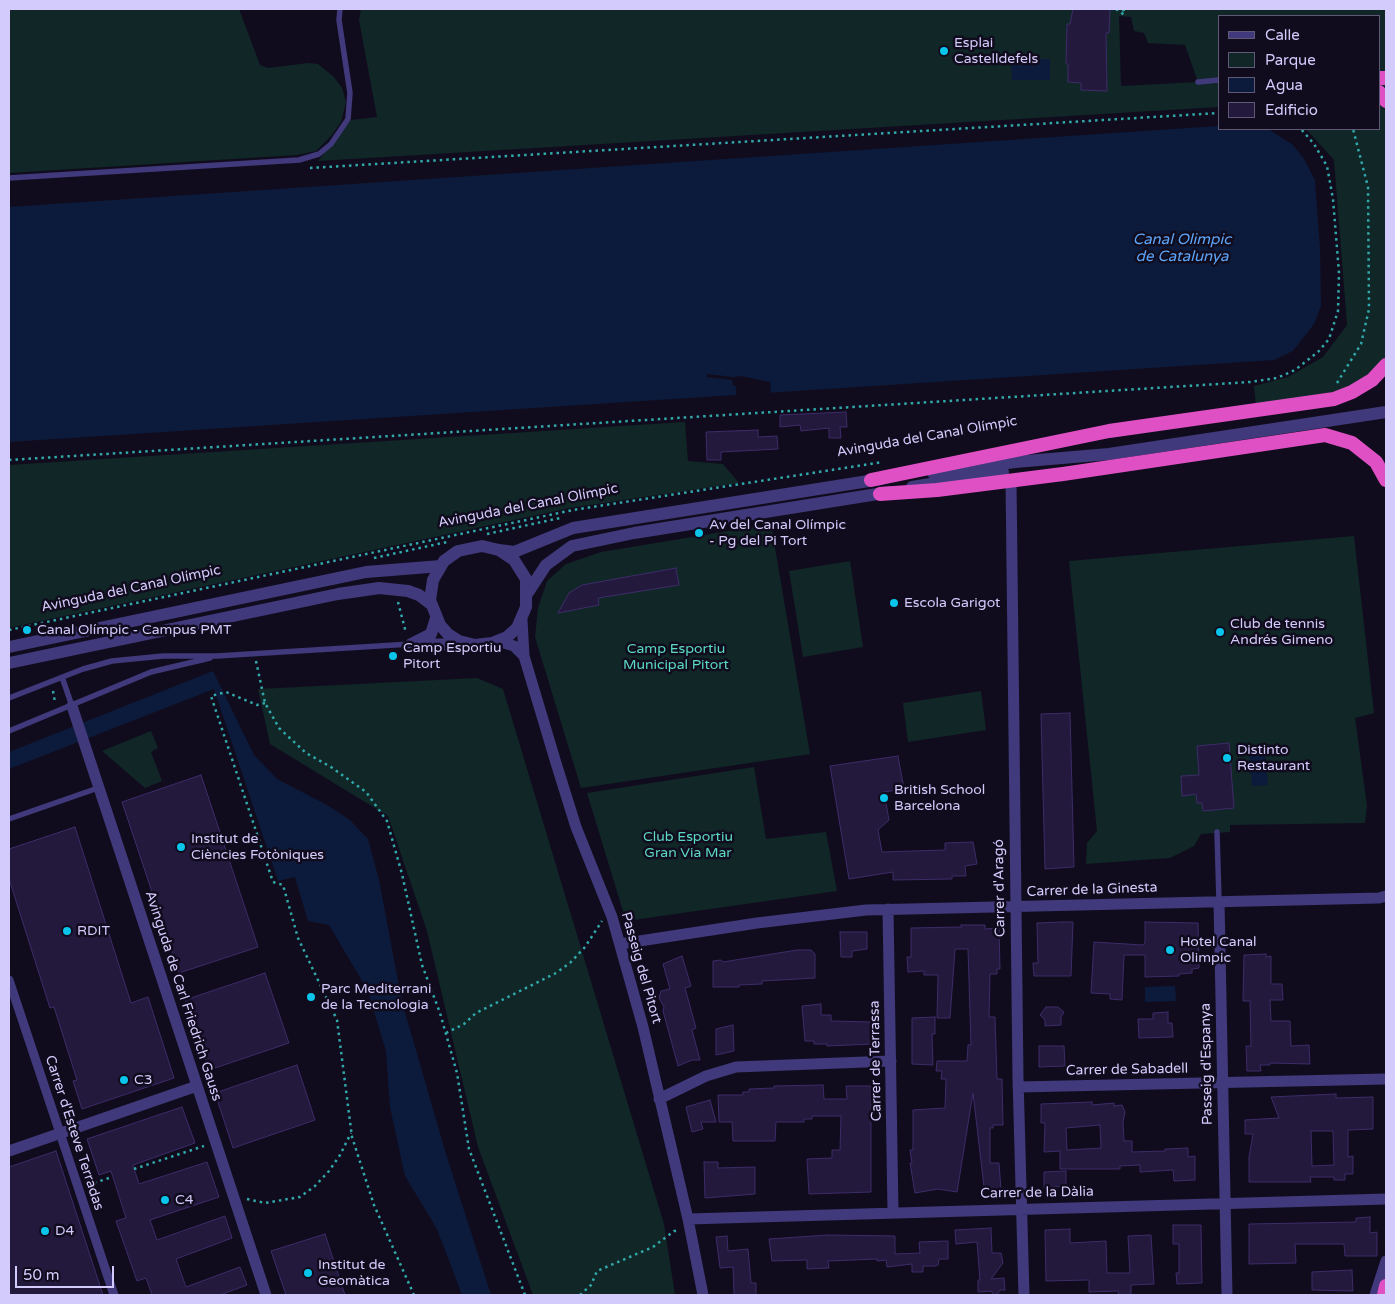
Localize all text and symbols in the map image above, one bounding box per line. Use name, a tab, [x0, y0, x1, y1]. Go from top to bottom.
legend	[1218, 15, 1380, 130]
text: Calle	[1265, 26, 1300, 44]
place label: Esplai Castelldefels	[954, 35, 1038, 68]
marker: Esplai Castelldefels	[938, 45, 950, 57]
text: Parque	[1265, 51, 1316, 69]
text: Agua	[1265, 76, 1303, 94]
text: Edificio	[1265, 101, 1318, 119]
water label: Canal Olimpic de Catalunya	[1133, 231, 1231, 266]
street label: Avinguda del Canal Olímpic	[835, 413, 1019, 461]
street label: Avinguda del Canal Olímpic	[437, 480, 619, 532]
place label: Av del Canal Olímpic - Pg del Pi Tort	[709, 517, 846, 550]
marker: Av del Canal Olímpic - Pg del Pi Tort	[693, 527, 705, 539]
street label: Avinguda del Canal Olímpic	[40, 562, 222, 616]
place label: Escola Garigot	[904, 595, 1000, 611]
marker: Escola Garigot	[888, 597, 900, 609]
place label: Club de tennis Andrés Gimeno	[1230, 616, 1333, 648]
place label: Canal Olímpic - Campus PMT	[37, 622, 232, 638]
marker: Canal Olímpic - Campus PMT	[21, 624, 33, 636]
marker: Club de tennis Andrés Gimeno	[1214, 626, 1226, 638]
place label: Camp Esportiu Pitort	[403, 640, 502, 672]
park label: Camp Esportiu Municipal Pitort	[623, 641, 729, 674]
marker: Camp Esportiu Pitort	[387, 650, 399, 662]
place label: Distinto Restaurant	[1237, 742, 1310, 774]
marker: Distinto Restaurant	[1221, 752, 1233, 764]
place label: British School Barcelona	[894, 782, 985, 814]
marker: British School Barcelona	[878, 792, 890, 804]
park label: Club Esportiu Gran Via Mar	[643, 829, 733, 862]
place label: Institut de Ciències Fotòniques	[191, 831, 324, 864]
street label: Carrer d'Aragó	[991, 839, 1009, 937]
marker: Institut de Ciències Fotòniques	[175, 841, 187, 853]
street label: Carrer de la Ginesta	[1026, 879, 1158, 901]
street label: Avinguda de Carl Friedrich Gauss	[141, 889, 225, 1103]
street label: Passeig del Pitort	[617, 910, 665, 1026]
place label: RDIT	[77, 923, 110, 939]
marker: RDIT	[61, 925, 73, 937]
place label: Hotel Canal Olimpic	[1180, 934, 1257, 966]
marker: Hotel Canal Olimpic	[1164, 944, 1176, 956]
place label: Parc Mediterrani de la Tecnologia	[321, 981, 432, 1014]
marker: Parc Mediterrani de la Tecnologia	[305, 991, 317, 1003]
street label: Carrer de Terrassa	[867, 1000, 885, 1122]
street label: Passeig d'Espanya	[1198, 1003, 1216, 1125]
street label: Carrer d'Esteve Terradas	[41, 1053, 107, 1213]
street label: Carrer de Sabadell	[1066, 1061, 1188, 1079]
place label: C3	[134, 1072, 153, 1088]
marker: C3	[118, 1074, 130, 1086]
street label: Carrer de la Dàlia	[980, 1184, 1094, 1202]
place label: C4	[175, 1192, 194, 1208]
marker: C4	[159, 1194, 171, 1206]
place label: D4	[55, 1223, 74, 1239]
marker: D4	[39, 1225, 51, 1237]
scale bar	[18, 1256, 116, 1288]
place label: Institut de Geomàtica	[318, 1257, 390, 1290]
text: 50 m	[23, 1266, 60, 1284]
marker: Institut de Geomàtica	[302, 1267, 314, 1279]

